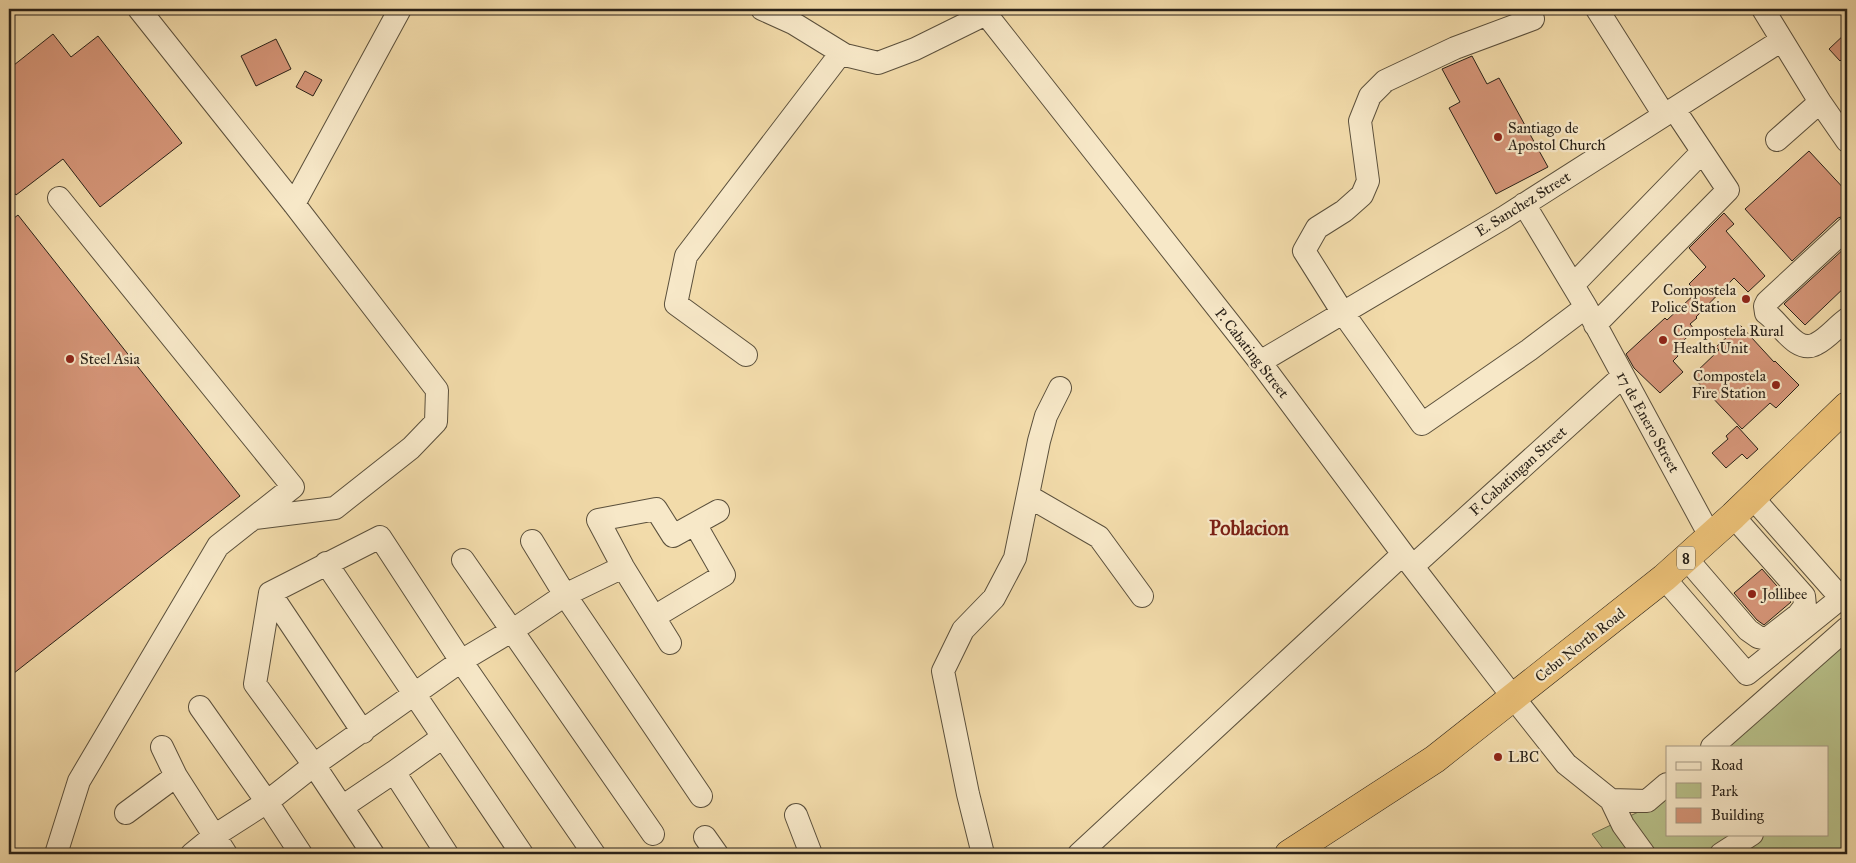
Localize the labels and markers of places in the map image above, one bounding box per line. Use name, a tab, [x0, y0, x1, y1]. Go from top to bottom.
place label: Santiago de Apostol Church	[1507, 119, 1606, 154]
marker: Santiago de Apostol Church	[1492, 131, 1504, 143]
place label: Compostela Police Station	[1651, 281, 1737, 316]
marker: Compostela Police Station	[1740, 293, 1752, 305]
place label: Compostela Rural Health Unit	[1673, 322, 1785, 357]
marker: Compostela Rural Health Unit	[1657, 334, 1669, 346]
place label: Steel Asia	[80, 350, 140, 368]
marker: Steel Asia	[64, 353, 76, 365]
place label: Compostela Fire Station	[1692, 367, 1767, 402]
marker: Compostela Fire Station	[1770, 379, 1782, 391]
place label: Jollibee	[1760, 585, 1807, 604]
marker: Jollibee	[1746, 588, 1758, 600]
place label: LBC	[1508, 748, 1539, 766]
marker: LBC	[1492, 751, 1504, 763]

